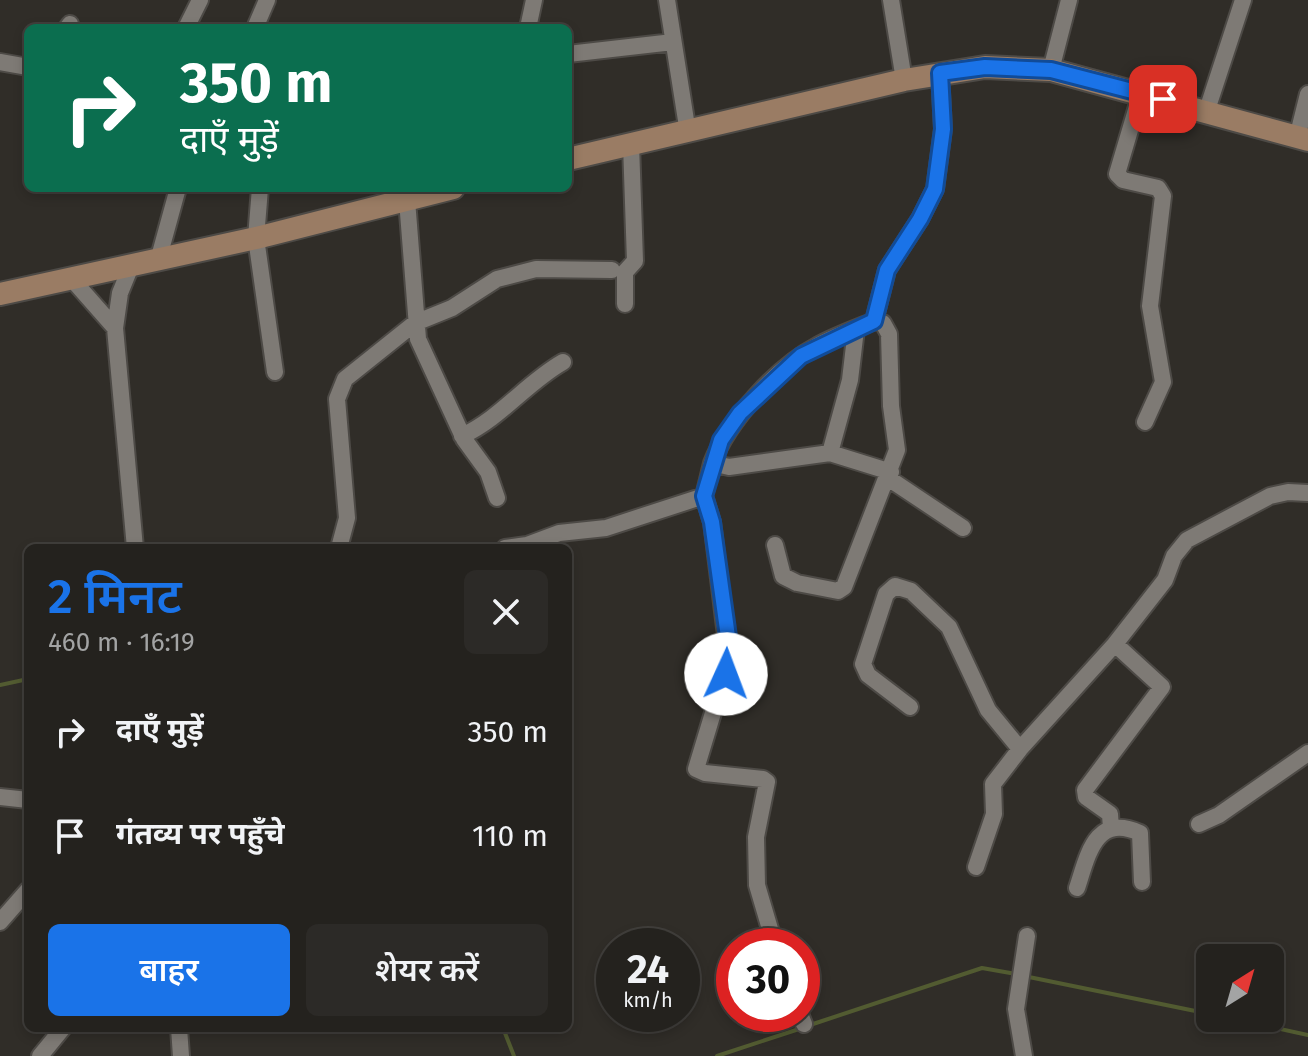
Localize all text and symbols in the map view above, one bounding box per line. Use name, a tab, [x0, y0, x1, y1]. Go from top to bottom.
text: 350 m	[180, 50, 333, 117]
icon: right	[48, 56, 152, 160]
pin	[1129, 65, 1197, 133]
icon: arrive	[1141, 77, 1185, 121]
text: दाएँ मुड़ें	[180, 118, 279, 162]
text: 2 मिनट	[48, 568, 182, 626]
button: close	[464, 570, 548, 654]
text: 460 m · 16:19	[48, 627, 195, 658]
position arrow	[684, 632, 768, 716]
icon: right	[48, 710, 92, 754]
text: दाएँ मुड़ें	[116, 712, 204, 748]
text: 350 m	[468, 714, 548, 750]
icon: arrive	[48, 814, 92, 858]
text: गंतव्य पर पहुँचे	[116, 816, 284, 852]
text: 110 m	[472, 818, 548, 854]
button: बाहर	[48, 924, 290, 1016]
button: शेयर करें	[306, 924, 548, 1016]
speed limit sign: 30	[716, 928, 820, 1032]
north arrow	[1196, 944, 1284, 1032]
map controls	[1196, 944, 1284, 1032]
text: 24	[627, 946, 669, 994]
text: km/h	[623, 988, 673, 1012]

